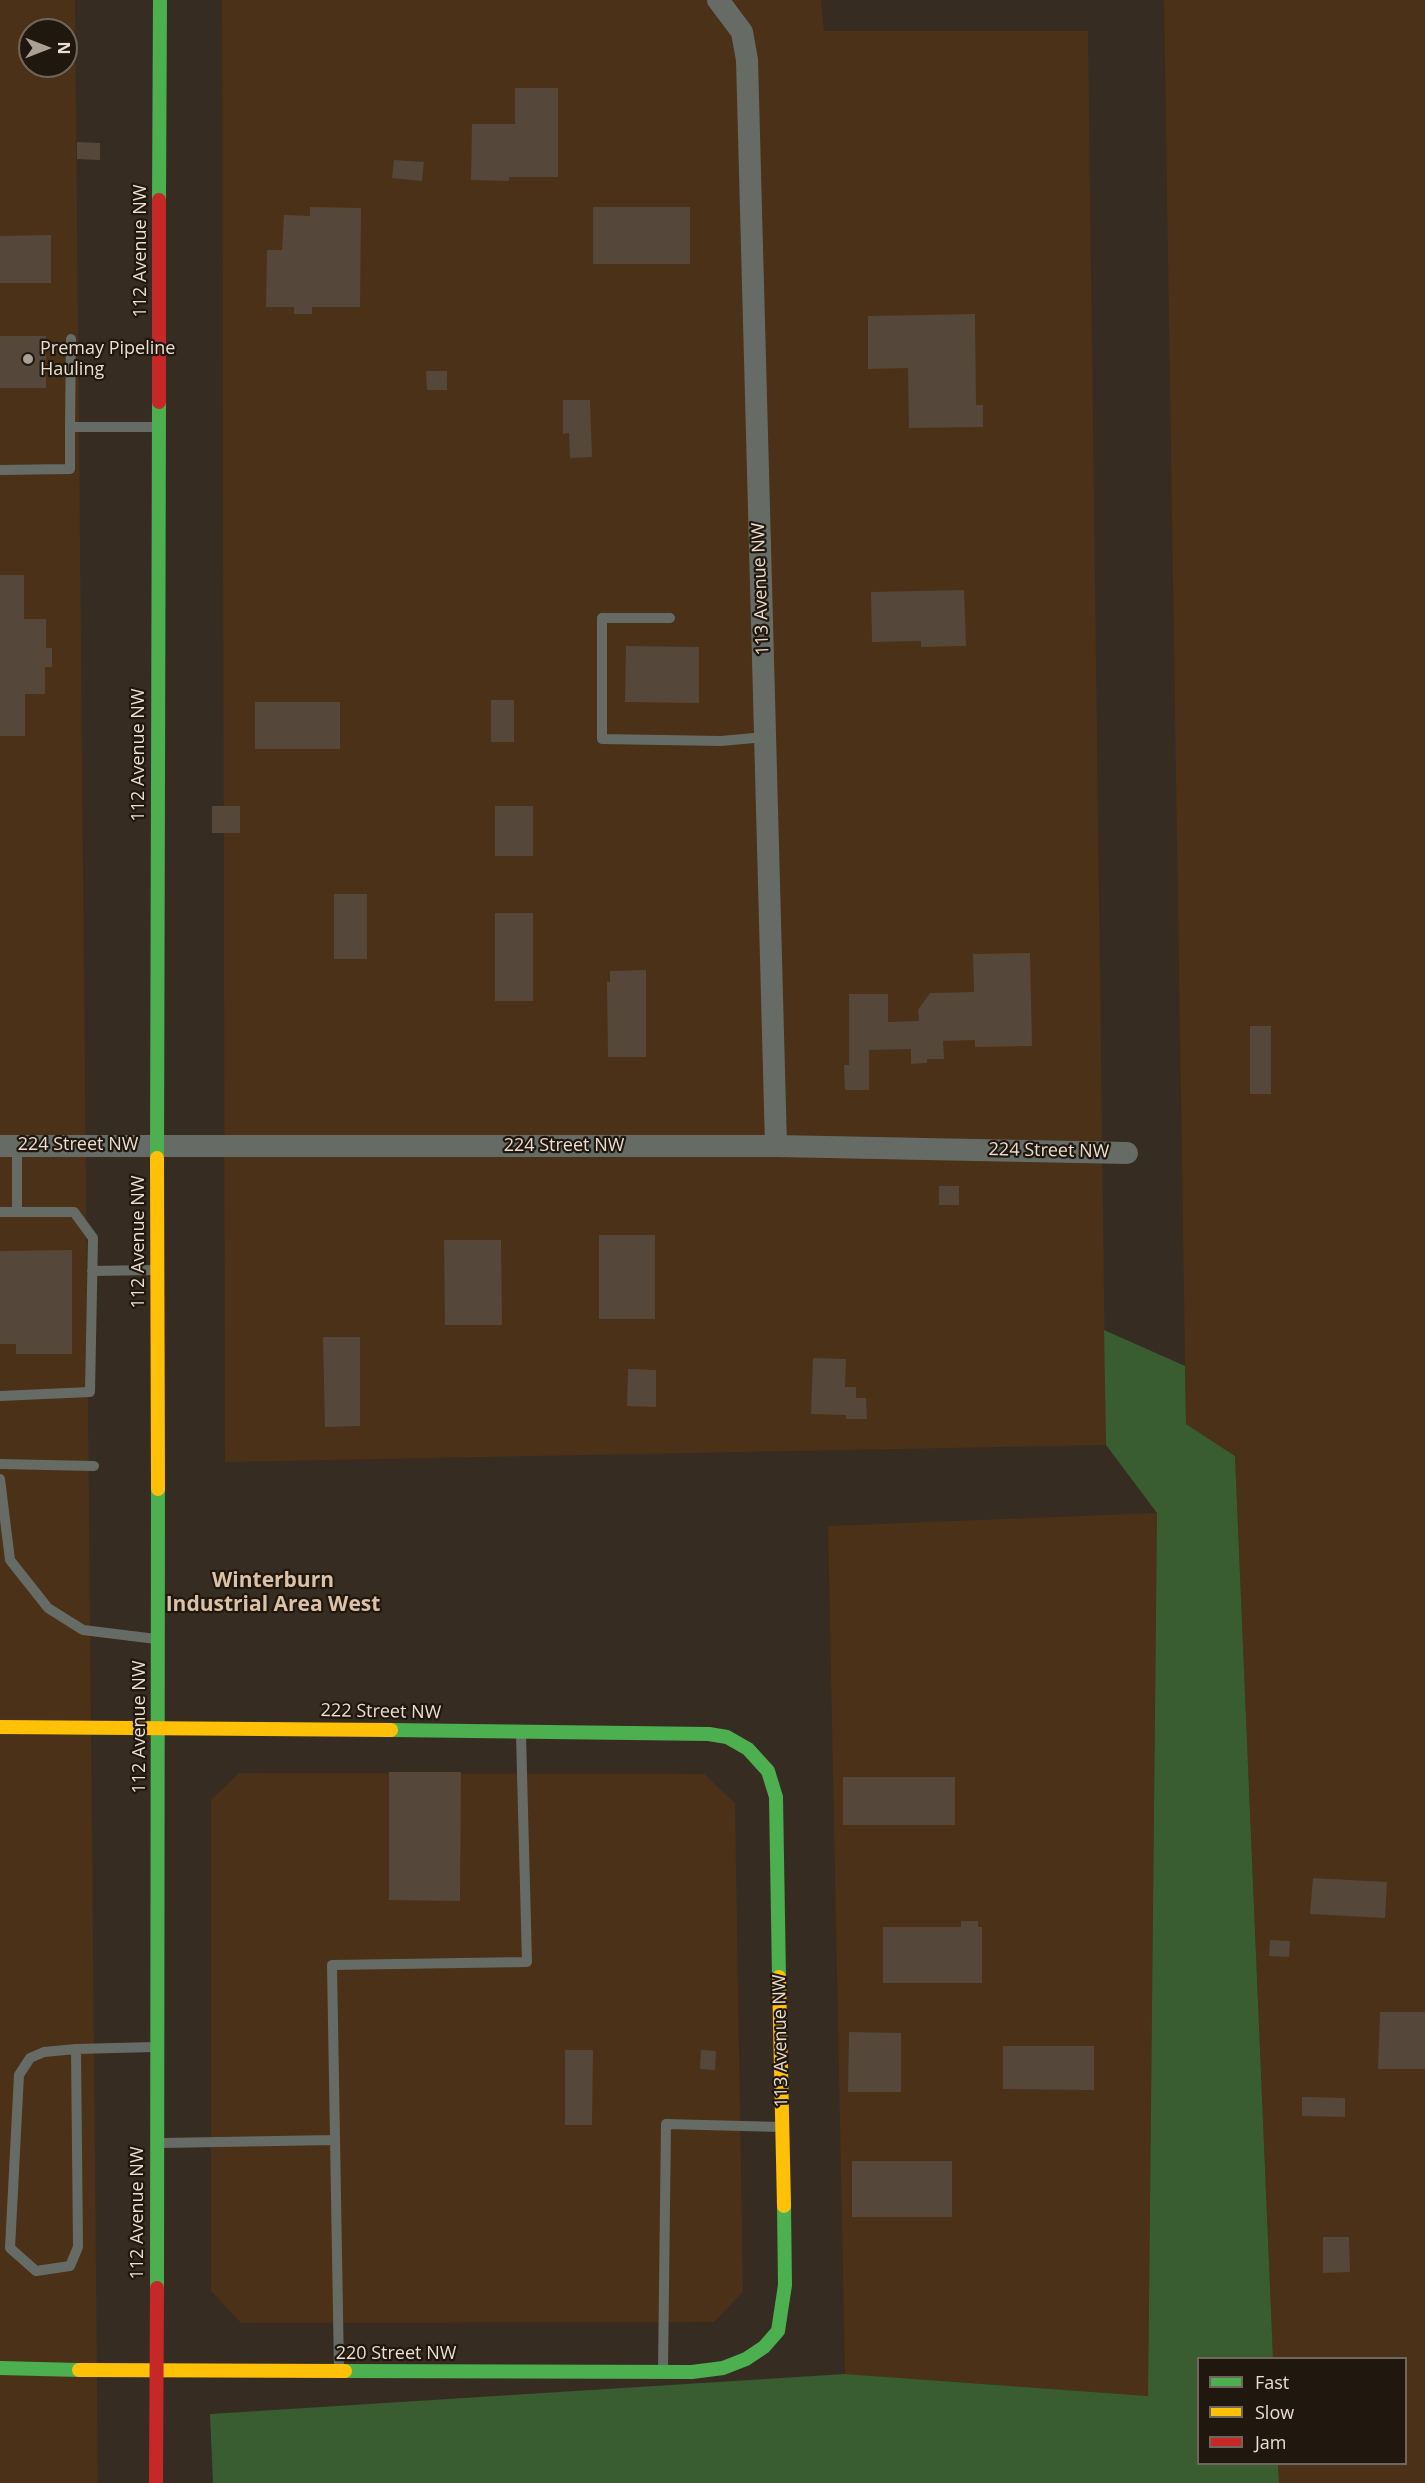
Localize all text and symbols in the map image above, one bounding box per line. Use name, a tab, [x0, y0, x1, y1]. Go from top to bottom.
north arrow	[18, 18, 78, 78]
text: N	[53, 41, 75, 55]
street label: 112 Avenue NW	[130, 184, 152, 318]
place label: Premay Pipeline Hauling	[40, 338, 175, 380]
marker: Premay Pipeline Hauling	[21, 352, 35, 366]
street label: 113 Avenue NW	[748, 522, 774, 656]
street label: 112 Avenue NW	[128, 688, 150, 822]
street label: 224 Street NW	[18, 1134, 138, 1156]
street label: 224 Street NW	[504, 1135, 624, 1157]
street label: 224 Street NW	[988, 1139, 1110, 1163]
street label: 112 Avenue NW	[128, 1175, 150, 1309]
district label: Winterburn Industrial Area West	[166, 1568, 380, 1618]
street label: 112 Avenue NW	[129, 1660, 151, 1794]
street label: 222 Street NW	[320, 1700, 442, 1724]
street label: 113 Avenue NW	[769, 1974, 793, 2108]
street label: 112 Avenue NW	[127, 2146, 149, 2280]
street label: 220 Street NW	[336, 2343, 456, 2365]
legend	[1197, 2357, 1407, 2465]
text: Fast	[1255, 2370, 1289, 2394]
text: Slow	[1255, 2400, 1294, 2424]
text: Jam	[1255, 2430, 1287, 2454]

